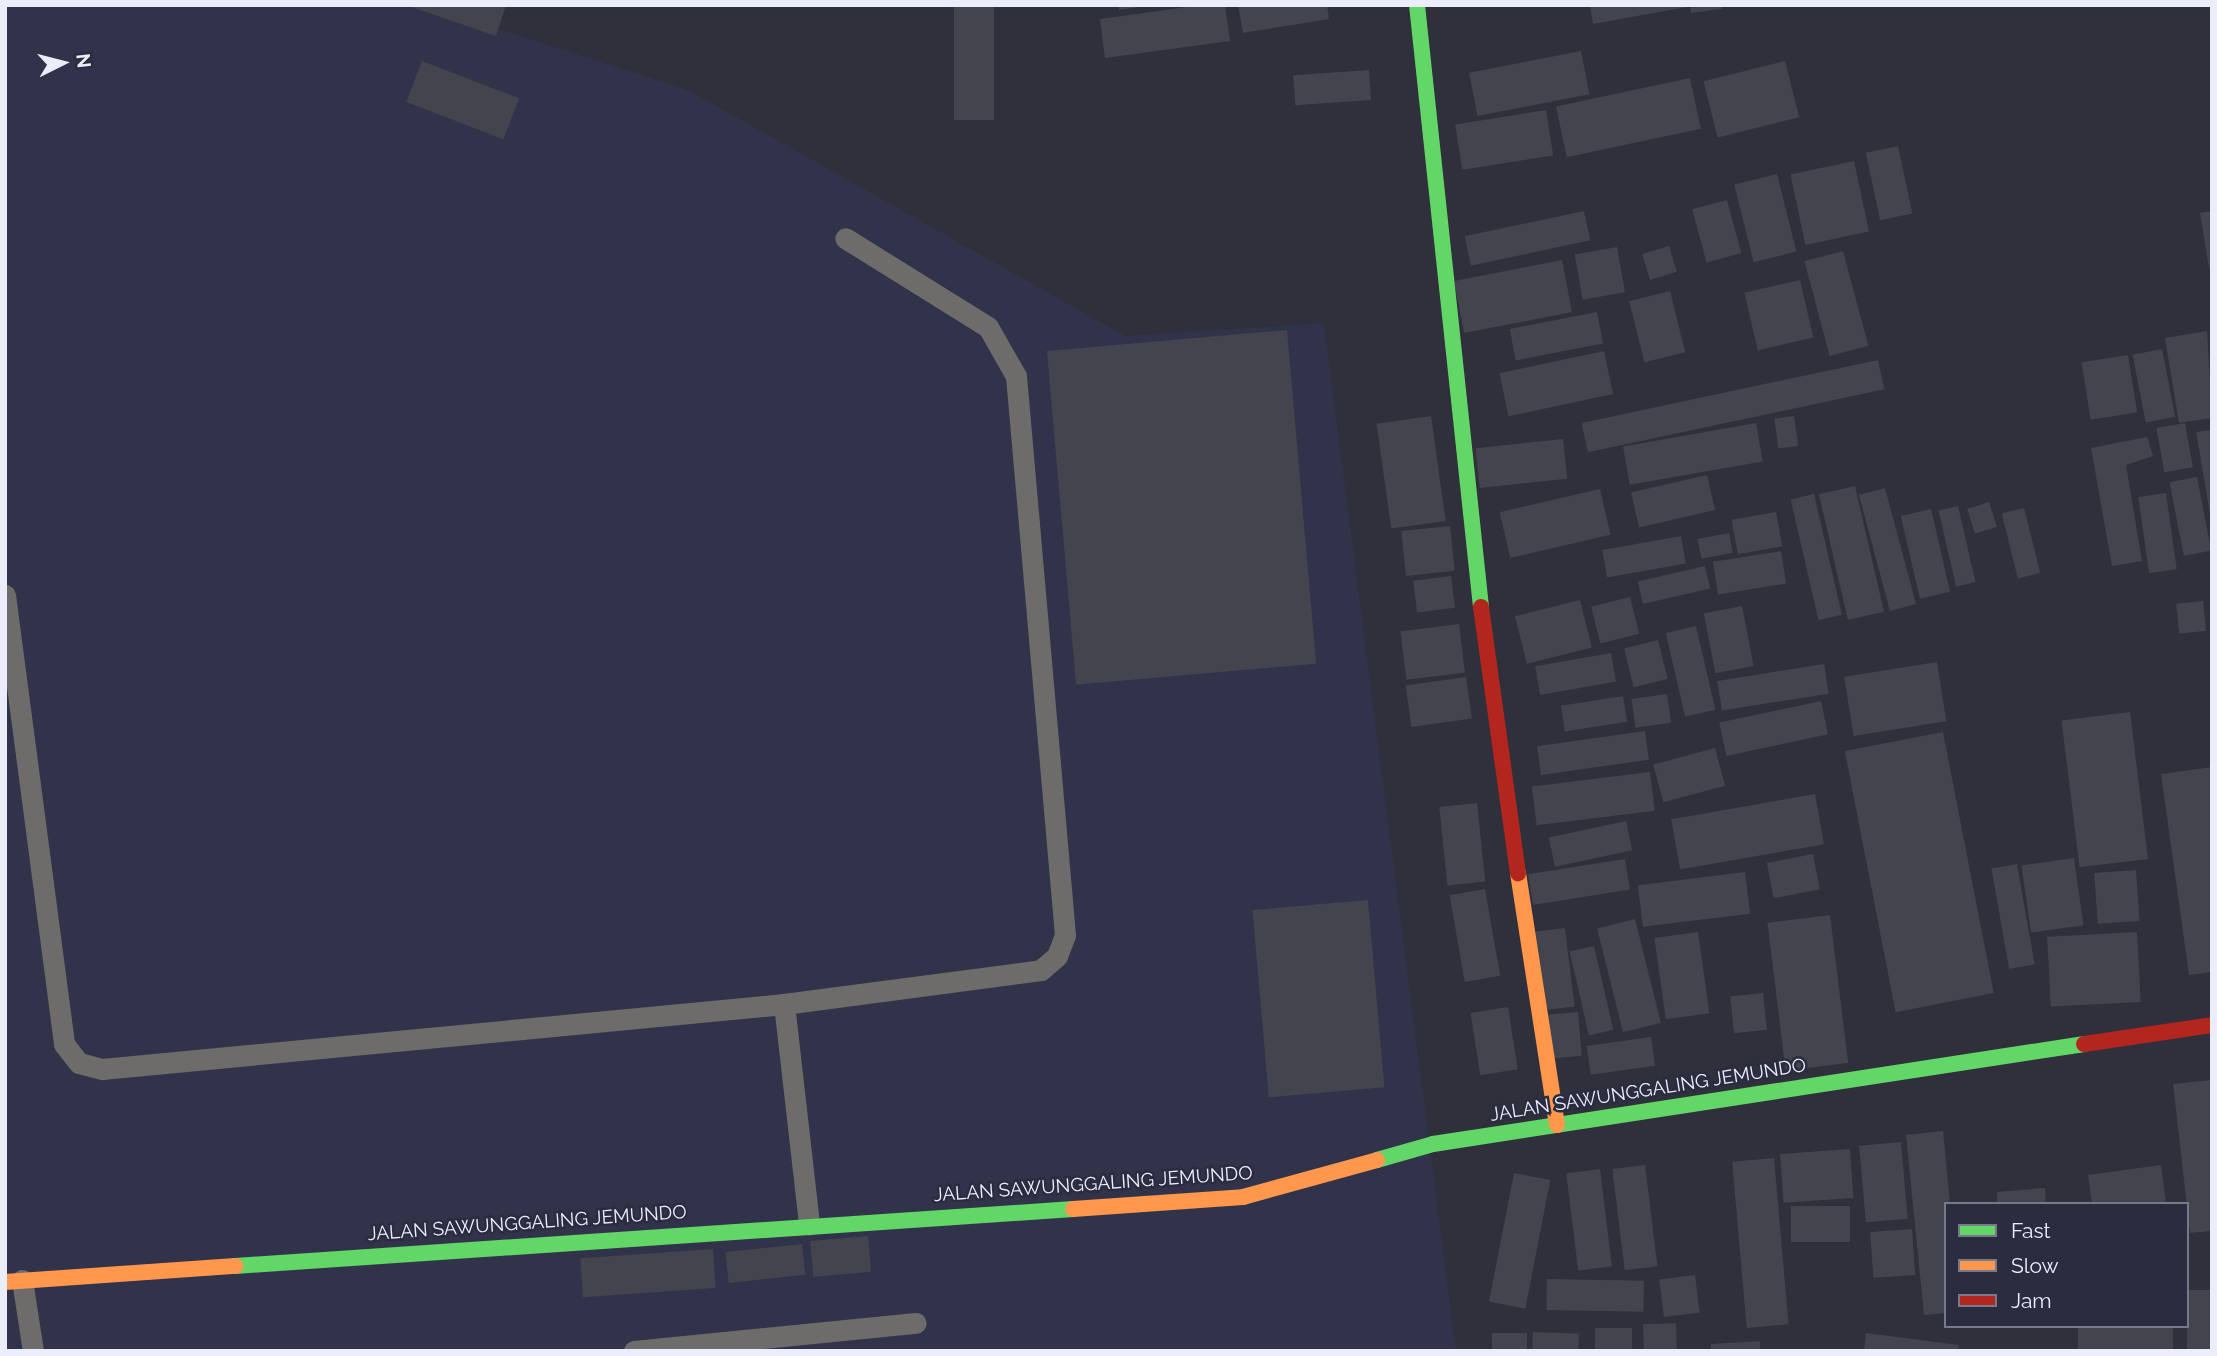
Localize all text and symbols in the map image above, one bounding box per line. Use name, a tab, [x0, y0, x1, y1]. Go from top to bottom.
north arrow	[28, 28, 98, 98]
text: N	[72, 52, 96, 69]
street label: JALAN SAWUNGGALING JEMUNDO	[1488, 1054, 1808, 1126]
street label: JALAN SAWUNGGALING JEMUNDO	[933, 1161, 1253, 1207]
street label: JALAN SAWUNGGALING JEMUNDO	[367, 1200, 687, 1246]
legend	[1944, 1202, 2189, 1328]
text: Fast	[2011, 1218, 2051, 1243]
text: Slow	[2011, 1253, 2059, 1278]
text: Jam	[2011, 1288, 2052, 1313]

